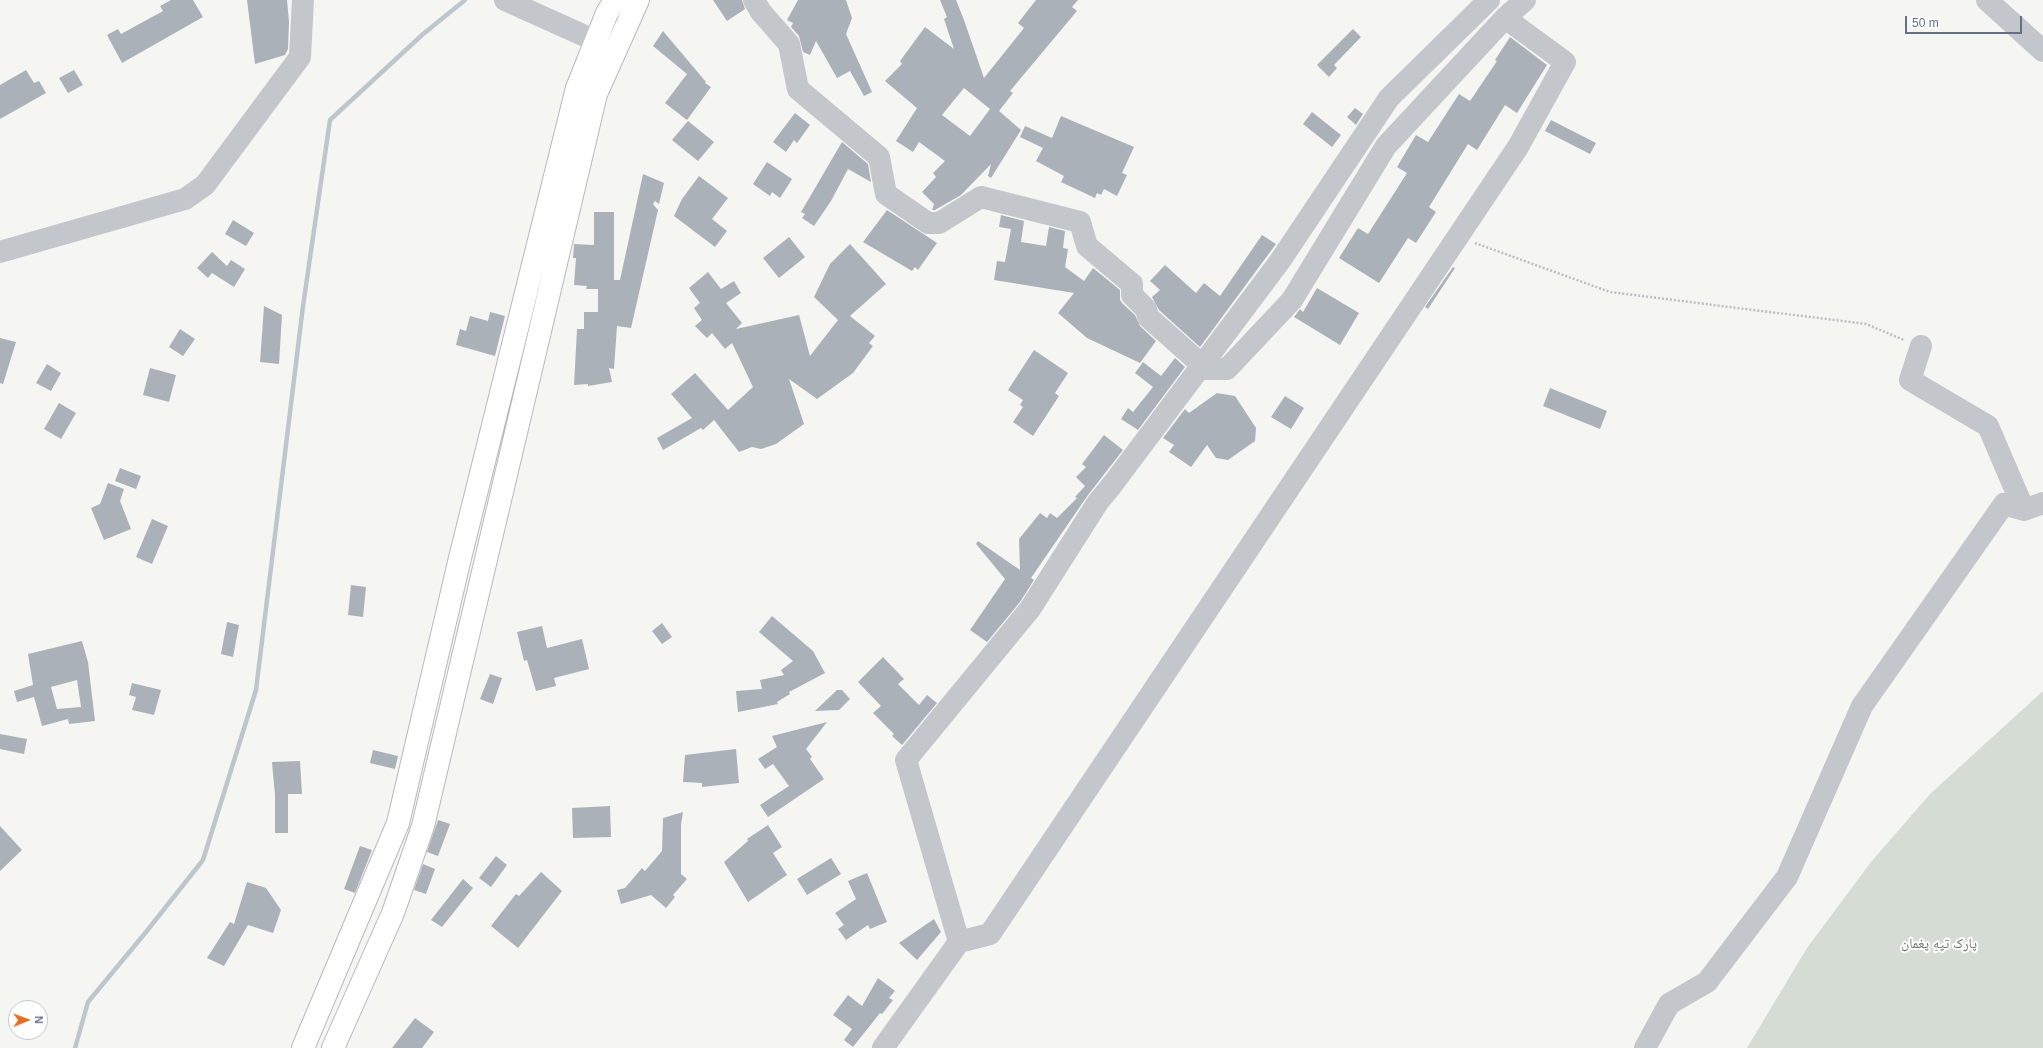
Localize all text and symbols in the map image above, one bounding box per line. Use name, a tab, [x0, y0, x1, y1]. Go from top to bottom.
scale bar	[1907, 8, 2024, 34]
text: 50 m	[1912, 16, 1939, 30]
park label: پارک تپهِ پغمان	[1901, 936, 1977, 952]
north arrow	[8, 1000, 48, 1040]
text: N	[33, 1016, 45, 1024]

